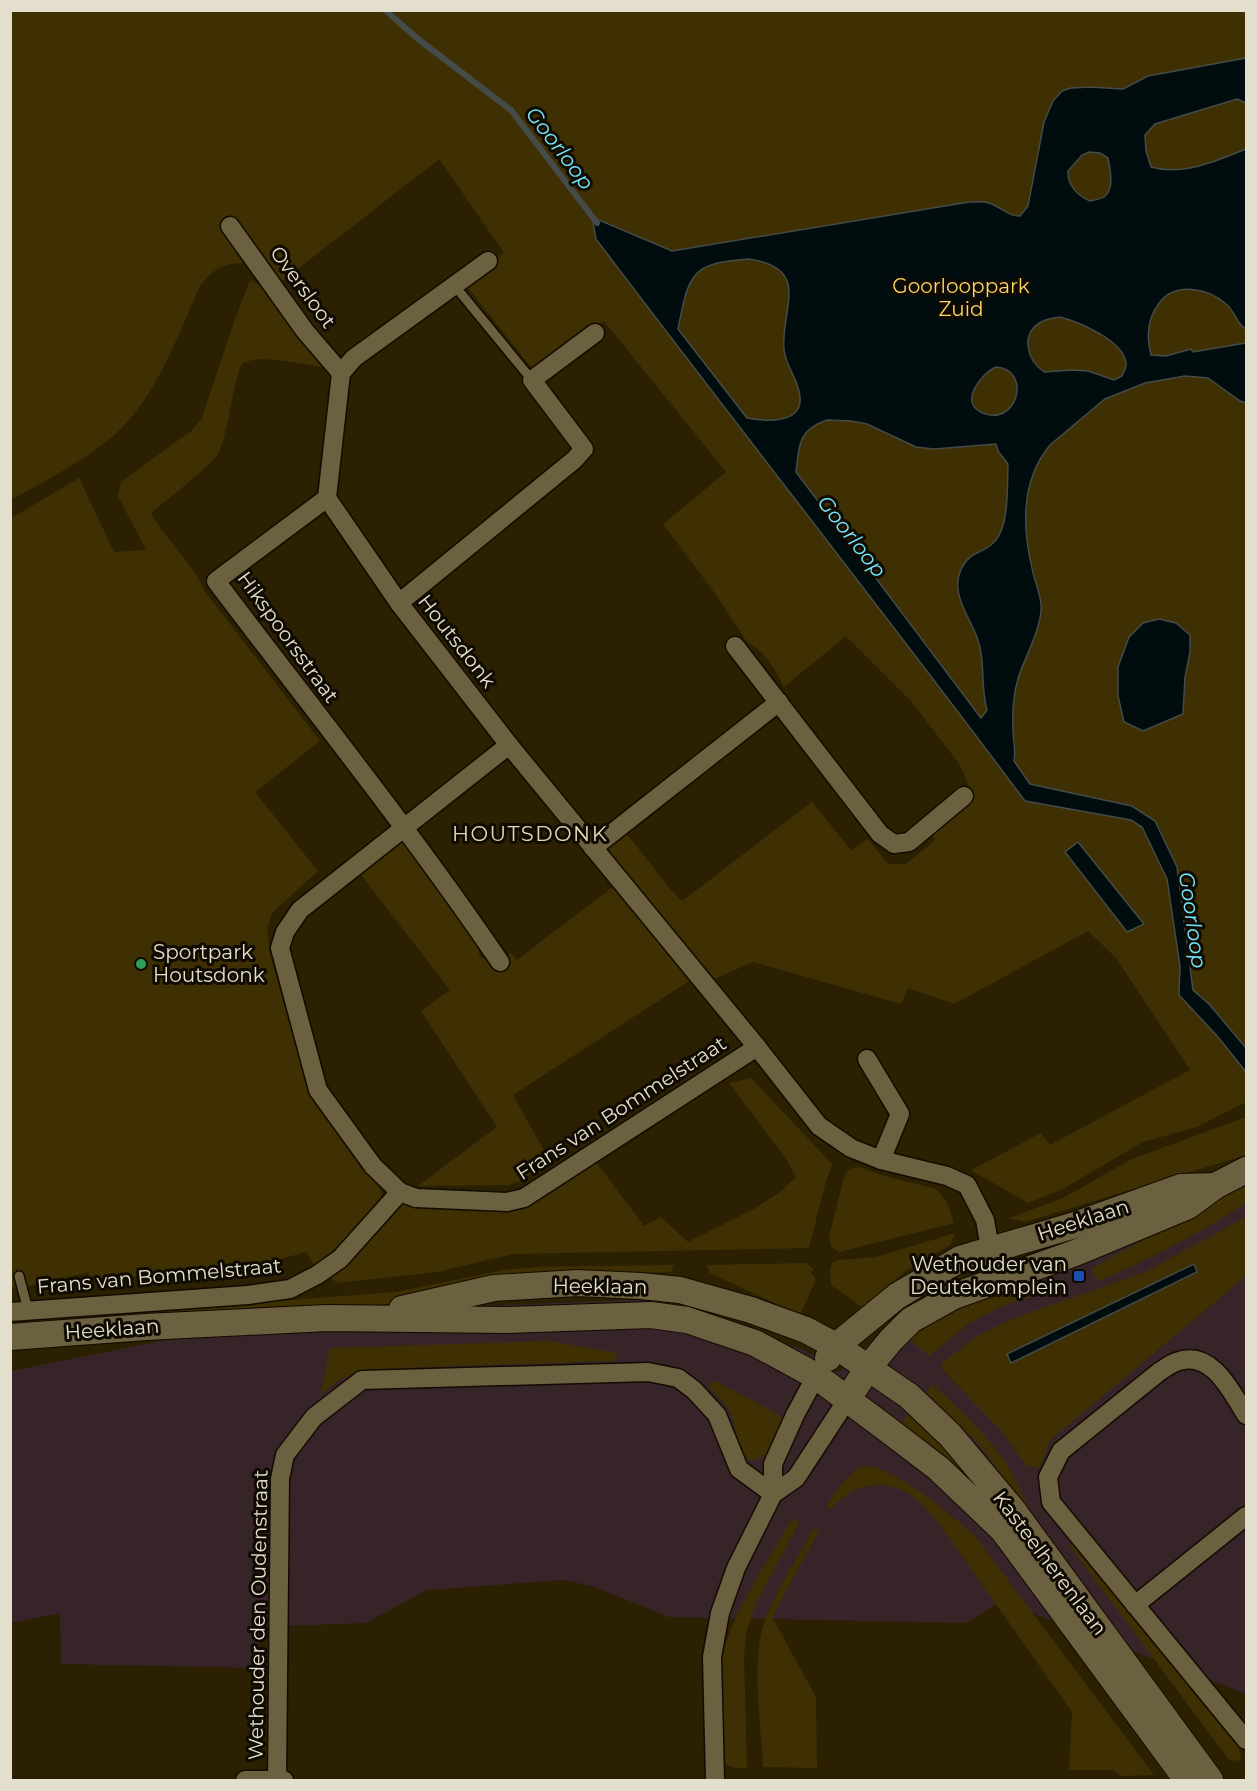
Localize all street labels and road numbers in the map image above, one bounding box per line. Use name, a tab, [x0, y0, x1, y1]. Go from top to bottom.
street label: Oversloot	[265, 241, 341, 333]
street label: Hikspoorsstraat	[232, 567, 344, 707]
street label: Houtsdonk	[413, 590, 501, 692]
street label: Frans van Bommelstraat	[512, 1031, 730, 1185]
street label: Heeklaan	[1034, 1194, 1132, 1246]
street label: Frans van Bommelstraat	[36, 1253, 282, 1299]
street label: Heeklaan	[552, 1273, 648, 1299]
street label: Heeklaan	[64, 1314, 160, 1344]
street label: Wethouder den Oudenstraat	[243, 1470, 273, 1760]
street label: Kasteelherenlaan	[988, 1486, 1112, 1640]

